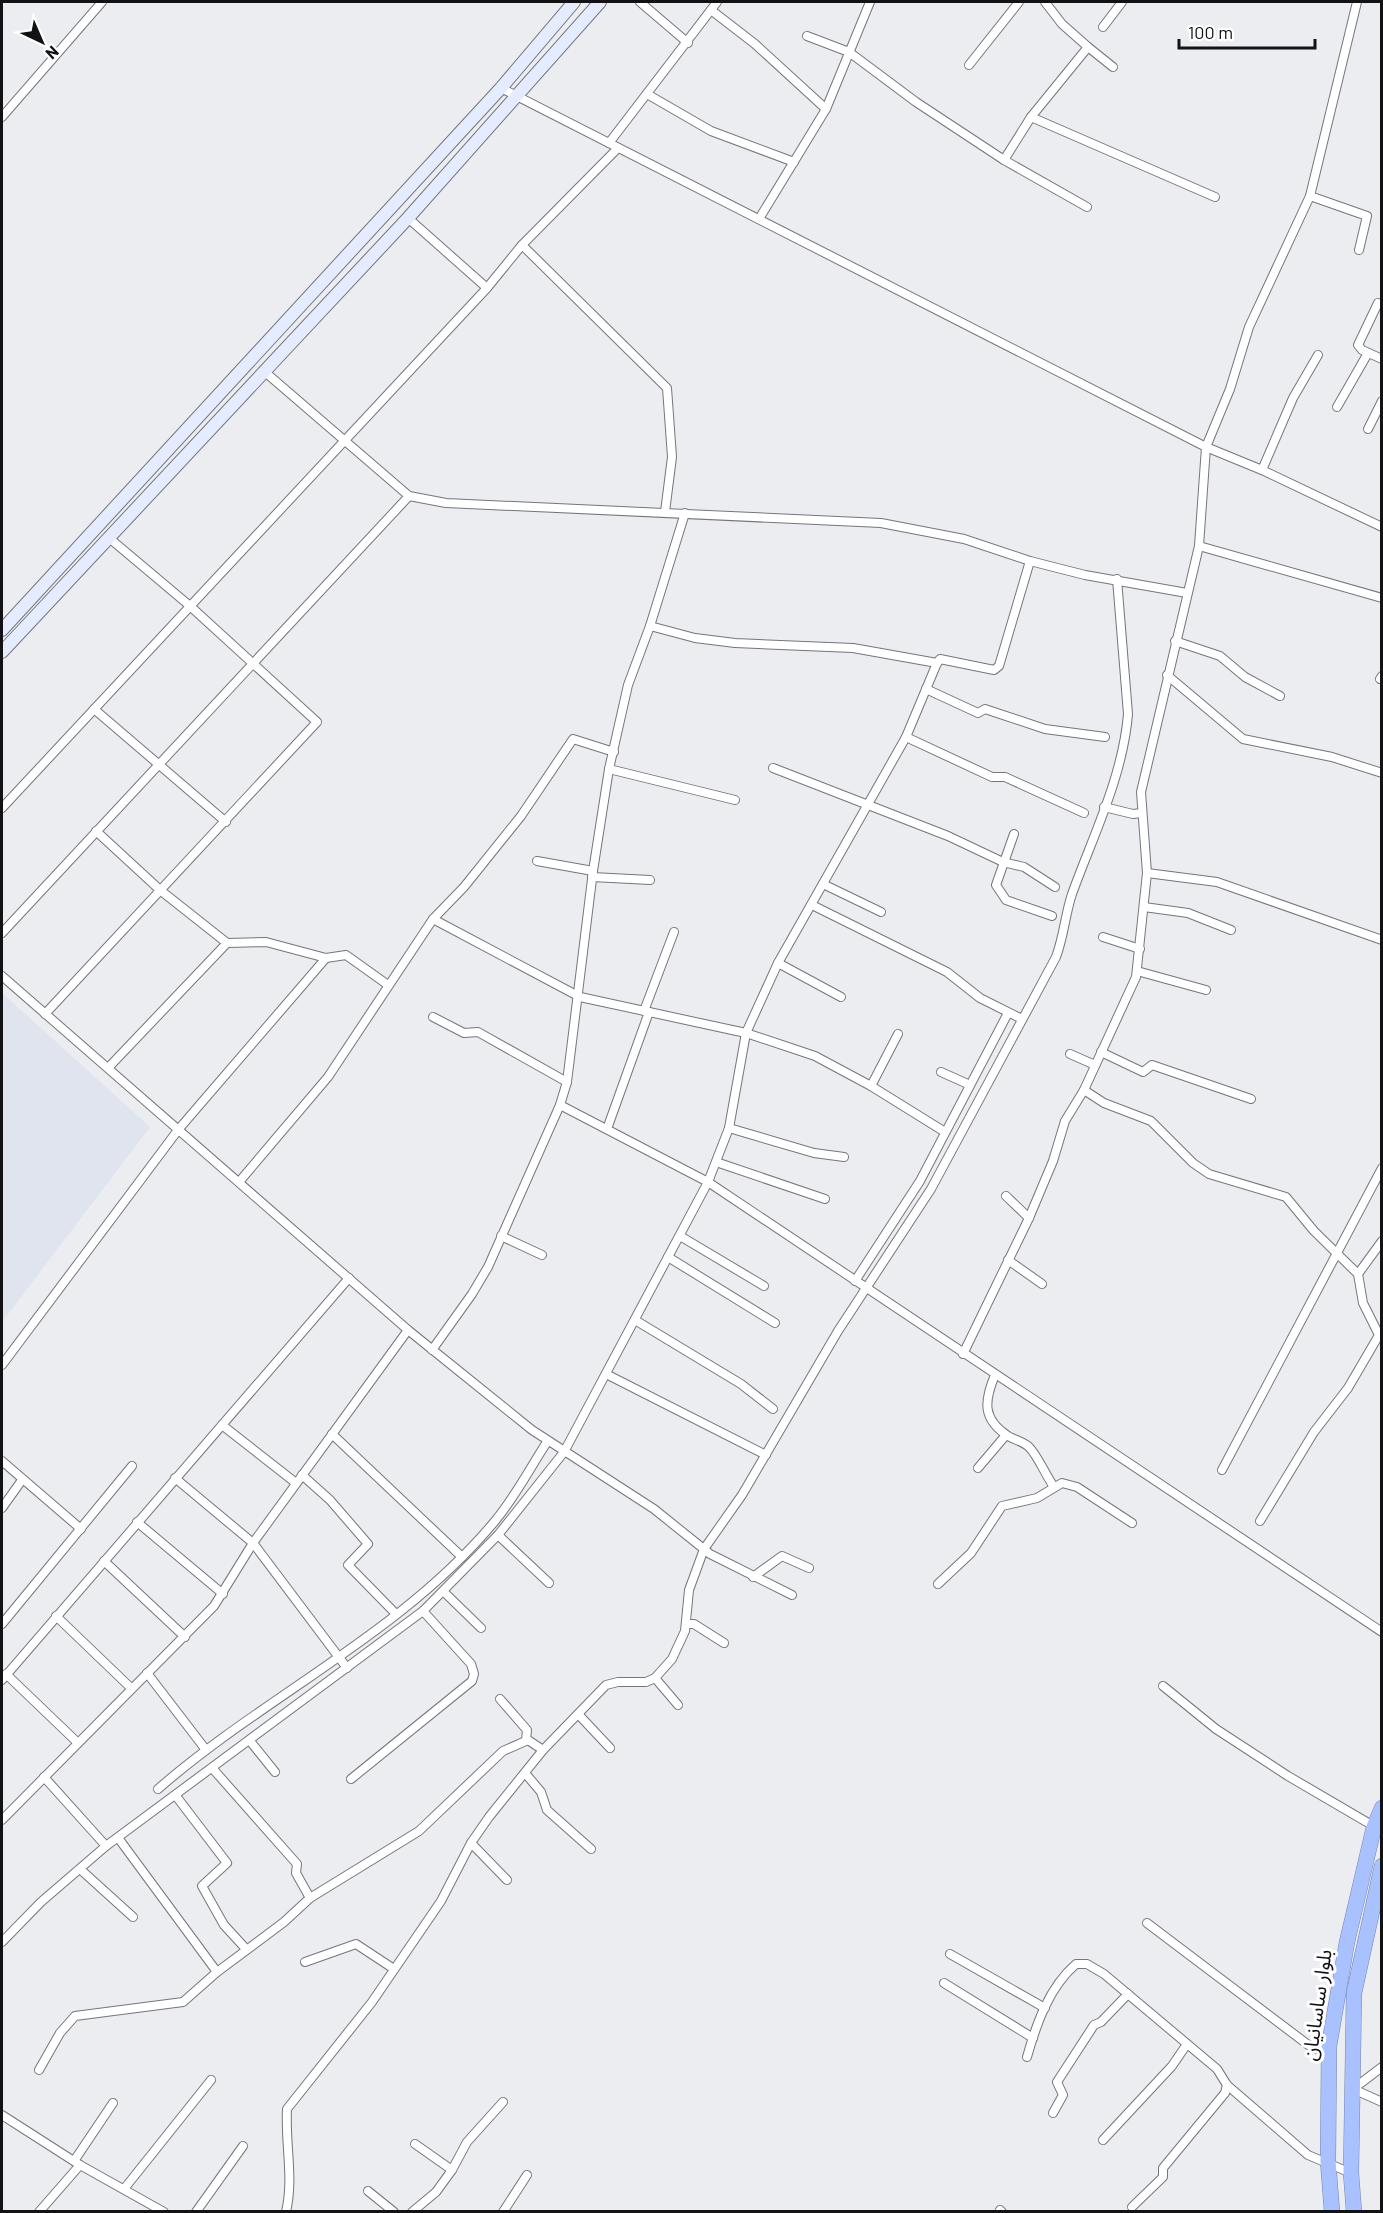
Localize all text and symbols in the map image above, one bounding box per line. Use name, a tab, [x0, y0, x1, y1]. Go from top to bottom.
north arrow	[12, 12, 72, 72]
scale bar	[1179, 12, 1316, 50]
text: 100 m	[1188, 21, 1233, 43]
text: N	[42, 43, 63, 64]
street label: بلوار ساسانیان	[1296, 1948, 1337, 2062]

